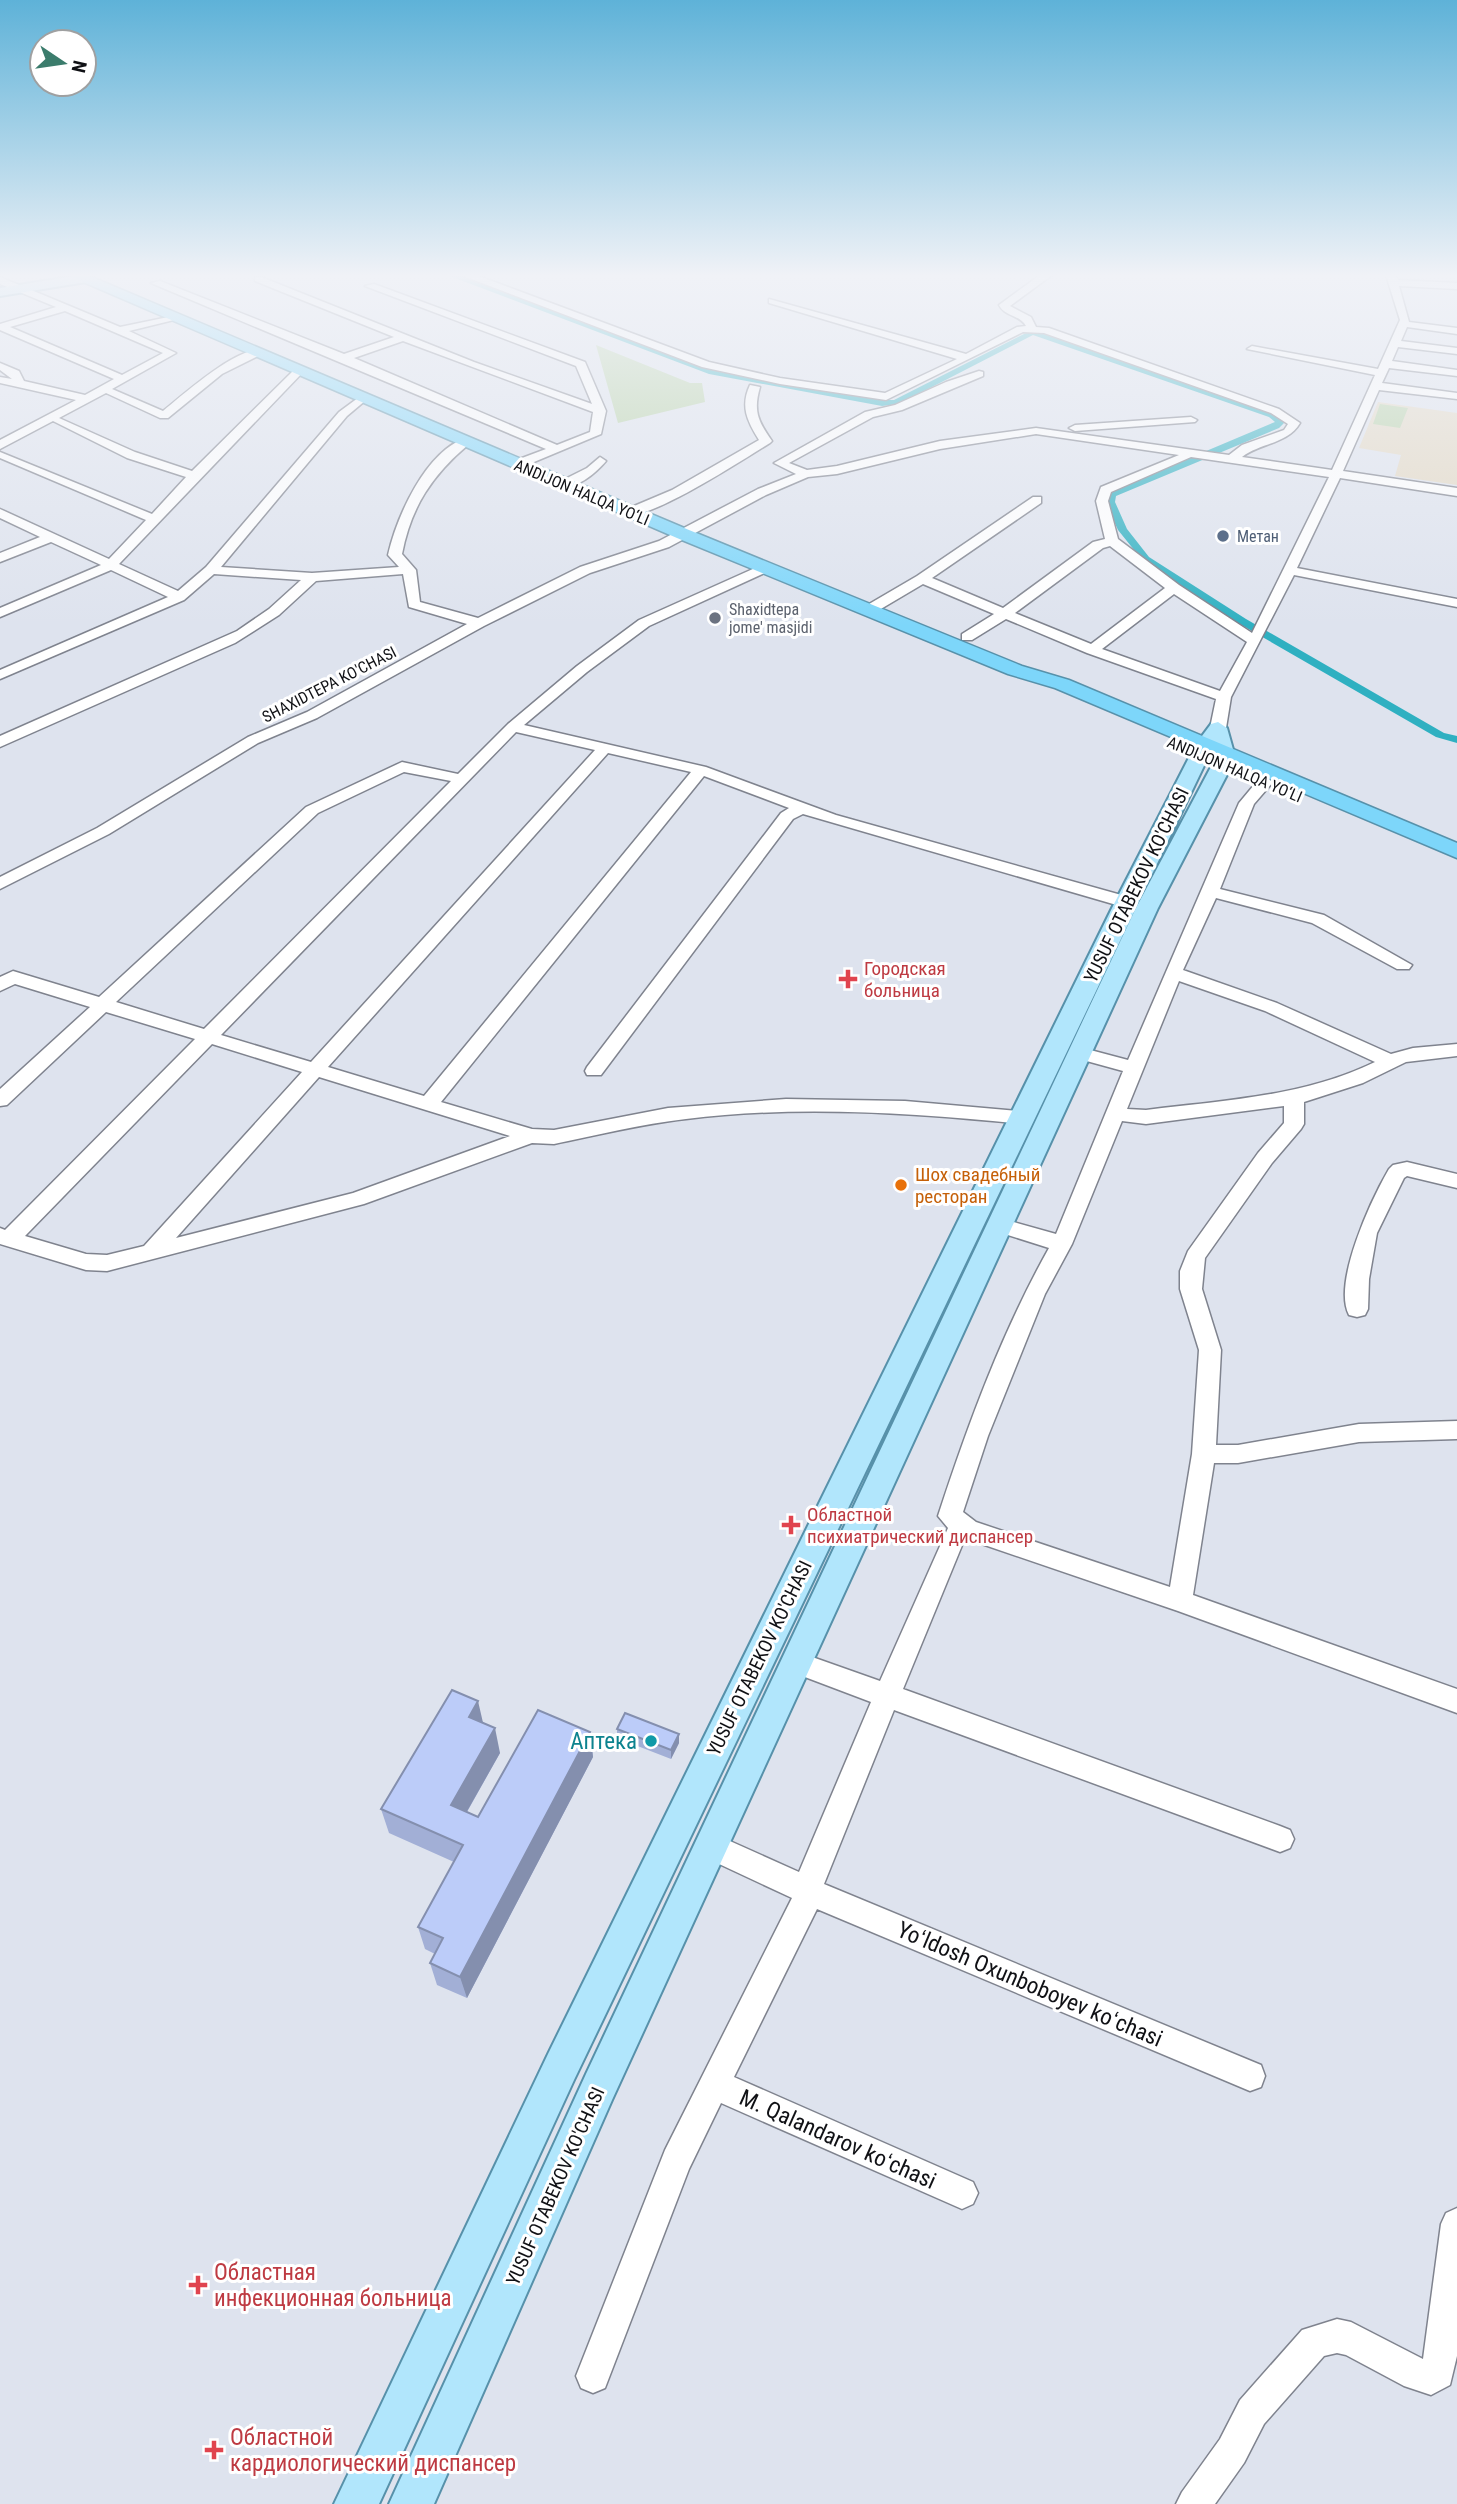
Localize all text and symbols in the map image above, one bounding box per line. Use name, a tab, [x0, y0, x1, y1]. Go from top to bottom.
north arrow	[28, 28, 98, 98]
text: N	[67, 58, 92, 75]
street label: ANDIJON HALQA YO‘LI	[512, 455, 652, 529]
place label: Метан	[1237, 527, 1279, 546]
marker: Метан	[1215, 528, 1231, 544]
place label: Shaxidtepa jome' masjidi	[728, 600, 812, 637]
marker: Shaxidtepa jome' masjidi	[707, 610, 723, 626]
street label: SHAXIDTEPA KO'CHASI	[259, 642, 399, 726]
street label: ANDIJON HALQA YO‘LI	[1165, 732, 1305, 806]
street label: YUSUF OTABEKOV KO'CHASI	[1079, 784, 1194, 987]
place label: Городская больница	[864, 957, 946, 1002]
marker: Городская больница	[838, 969, 858, 989]
place label: Шох свадебный ресторан	[915, 1163, 1040, 1208]
marker: Шох свадебный ресторан	[893, 1177, 909, 1193]
place label: Областной психиатрический диспансер	[807, 1503, 1033, 1548]
marker: Областной психиатрический диспансер	[781, 1515, 801, 1535]
street label: YUSUF OTABEKOV KO'CHASI	[702, 1557, 817, 1760]
place label: Аптека	[570, 1728, 637, 1755]
marker: Аптека	[643, 1733, 659, 1749]
street label: Yoʻldosh Oxunboboyev koʻchasi	[893, 1916, 1167, 2053]
street label: YUSUF OTABEKOV KO'CHASI	[501, 2084, 610, 2289]
street label: M. Qalandarov koʻchasi	[735, 2084, 940, 2195]
place label: Областная инфекционная больница	[214, 2259, 452, 2312]
marker: Областная инфекционная больница	[188, 2275, 208, 2295]
place label: Областной кардиологический диспансер	[230, 2424, 516, 2477]
marker: Областной кардиологический диспансер	[204, 2440, 224, 2460]

